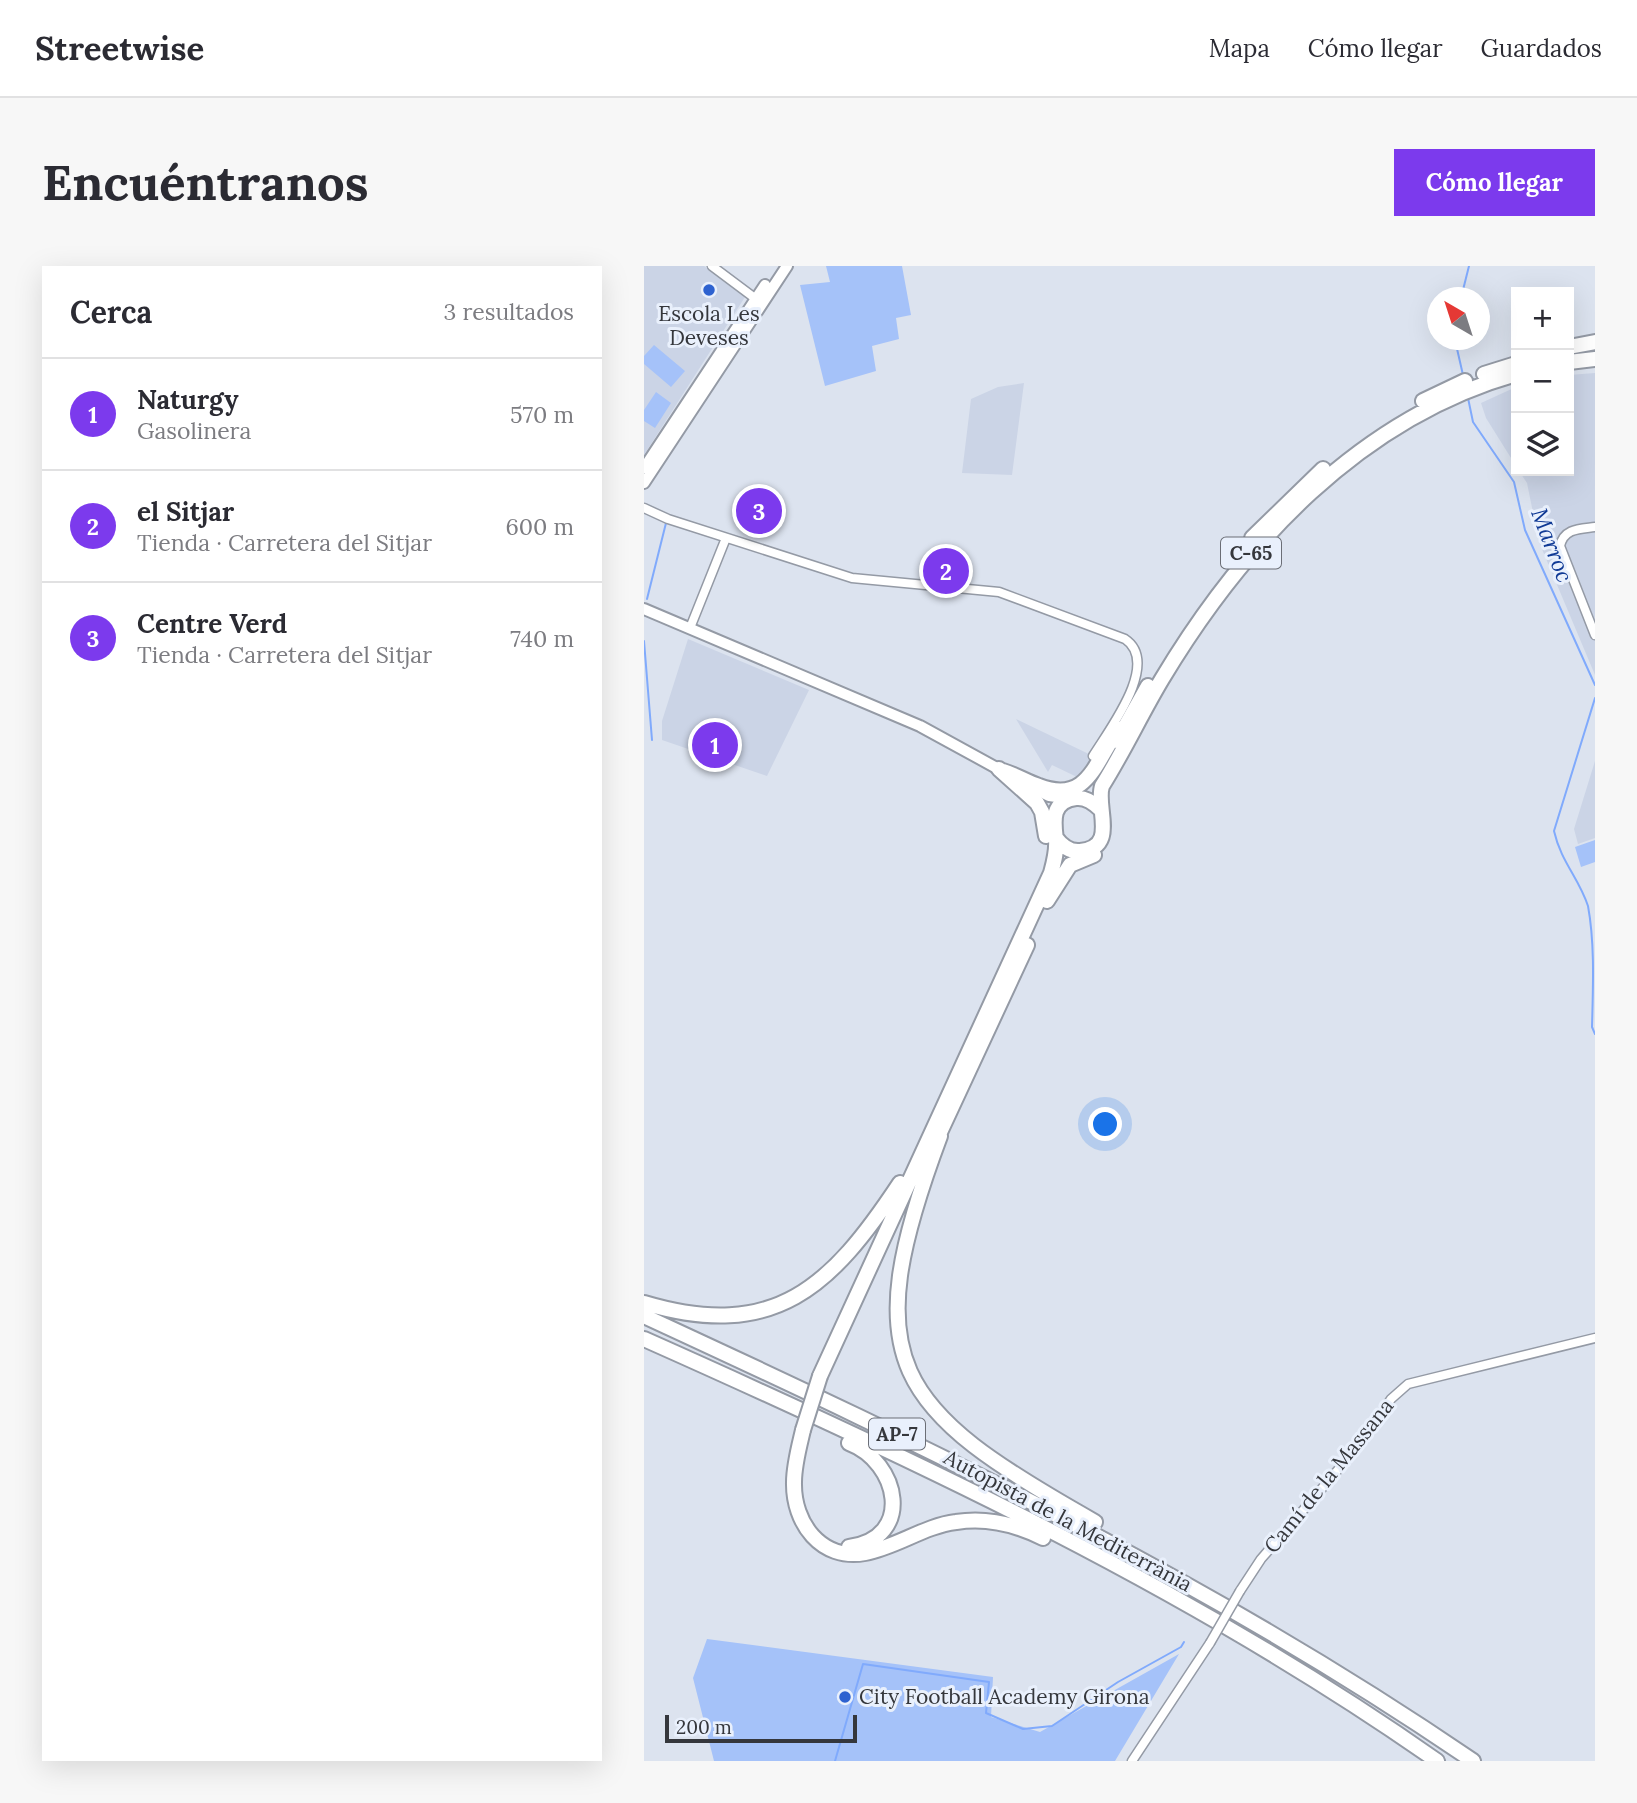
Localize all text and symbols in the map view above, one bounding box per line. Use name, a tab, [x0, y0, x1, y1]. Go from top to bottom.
text: Streetwise	[35, 27, 204, 69]
text: Mapa	[1209, 33, 1270, 64]
text: Cómo llegar	[1308, 33, 1443, 64]
text: Guardados	[1481, 33, 1602, 64]
button: Cómo llegar	[1394, 149, 1595, 216]
text: Encuéntranos	[42, 151, 369, 213]
marker: Escola Les Deveses	[701, 282, 717, 298]
north arrow	[1427, 287, 1490, 350]
map controls	[1511, 287, 1574, 476]
button: +	[1511, 287, 1574, 350]
text: Cerca	[70, 293, 152, 331]
text: 3 resultados	[444, 297, 574, 326]
place label: Escola Les Deveses	[658, 300, 760, 351]
button: −	[1511, 350, 1574, 413]
text: Naturgy	[137, 383, 239, 416]
text: 1	[88, 400, 98, 429]
text: 570 m	[510, 400, 574, 429]
button: layers	[1511, 413, 1574, 476]
text: Gasolinera	[137, 416, 251, 445]
pin: 3	[736, 485, 782, 537]
text: el Sitjar	[137, 495, 234, 528]
water label: Marroc	[1525, 504, 1580, 586]
text: 2	[87, 512, 99, 541]
text: 600 m	[506, 512, 574, 541]
text: Tienda · Carretera del Sitjar	[137, 528, 432, 557]
road number: C-65	[1221, 538, 1281, 568]
pin: 2	[923, 545, 969, 597]
text: Centre Verd	[137, 607, 287, 640]
text: 3	[87, 624, 99, 653]
text: 740 m	[510, 624, 574, 653]
text: Tienda · Carretera del Sitjar	[137, 640, 432, 669]
pin: 1	[692, 719, 738, 771]
your location	[1088, 1107, 1122, 1141]
street label: Camí de la Massana	[1258, 1393, 1399, 1558]
road number: AP-7	[869, 1418, 925, 1450]
street label: Autopista de la Mediterrània	[939, 1443, 1197, 1598]
place label: City Football Academy Girona	[859, 1683, 1150, 1710]
marker: City Football Academy Girona	[837, 1689, 853, 1705]
scale bar	[665, 1712, 858, 1744]
text: 200 m	[676, 1715, 732, 1739]

